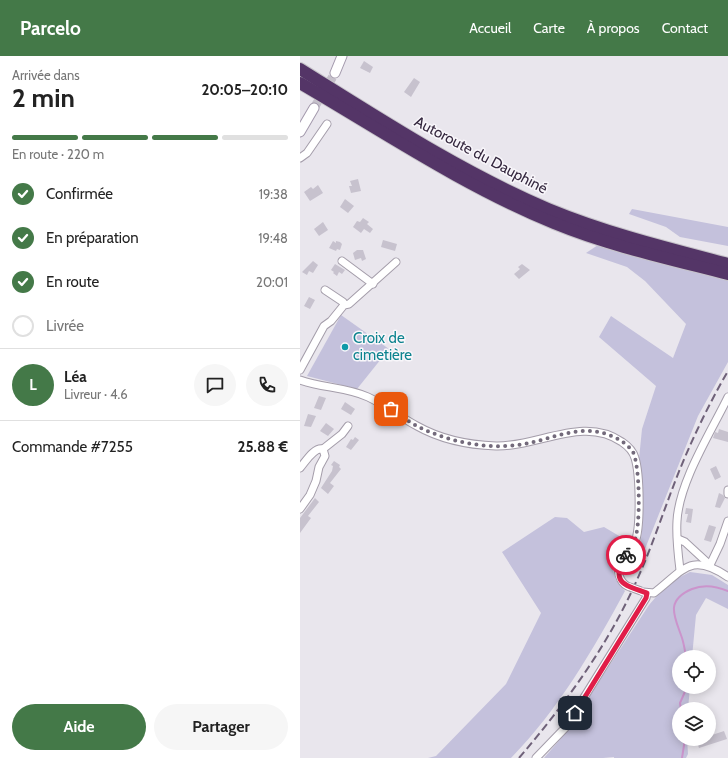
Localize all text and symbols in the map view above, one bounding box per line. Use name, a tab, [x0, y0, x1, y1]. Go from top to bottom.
text: Parcelo	[20, 17, 81, 40]
text: Accueil	[469, 19, 511, 37]
text: Carte	[533, 19, 565, 37]
text: À propos	[587, 19, 640, 37]
text: Contact	[662, 19, 708, 37]
text: Arrivée dans	[12, 67, 80, 83]
text: 20:05–20:10	[201, 81, 288, 99]
text: 2 min	[12, 82, 75, 114]
street label: Autoroute du Dauphiné	[411, 112, 551, 198]
text: En route · 220 m	[12, 146, 104, 162]
icon: check	[12, 183, 34, 205]
text: Confirmée	[46, 185, 113, 203]
text: 19:38	[259, 186, 288, 202]
icon: check	[12, 227, 34, 249]
text: En préparation	[46, 229, 139, 247]
text: 19:48	[258, 230, 288, 246]
icon: check	[12, 271, 34, 293]
text: En route	[46, 273, 99, 291]
text: 20:01	[256, 274, 288, 290]
text: Livrée	[46, 317, 84, 335]
place label: Croix de cimetière	[353, 329, 412, 364]
marker: Croix de cimetière	[340, 342, 350, 352]
button: chat	[194, 364, 236, 406]
button: phone	[246, 364, 288, 406]
text: Léa	[64, 368, 87, 386]
text: L	[29, 376, 37, 394]
text: Livreur · 4.6	[64, 386, 128, 402]
pin	[374, 392, 408, 426]
icon: bag	[380, 398, 402, 420]
text: Commande #7255	[12, 438, 133, 456]
text: 25.88 €	[238, 438, 288, 456]
courier	[606, 535, 646, 575]
icon: bike	[615, 544, 637, 566]
map controls	[672, 650, 716, 746]
button: locate	[672, 650, 716, 694]
pin	[558, 696, 592, 730]
icon: home	[564, 702, 586, 724]
button: layers	[672, 702, 716, 746]
button: Aide	[12, 704, 146, 750]
button: Partager	[154, 704, 288, 750]

